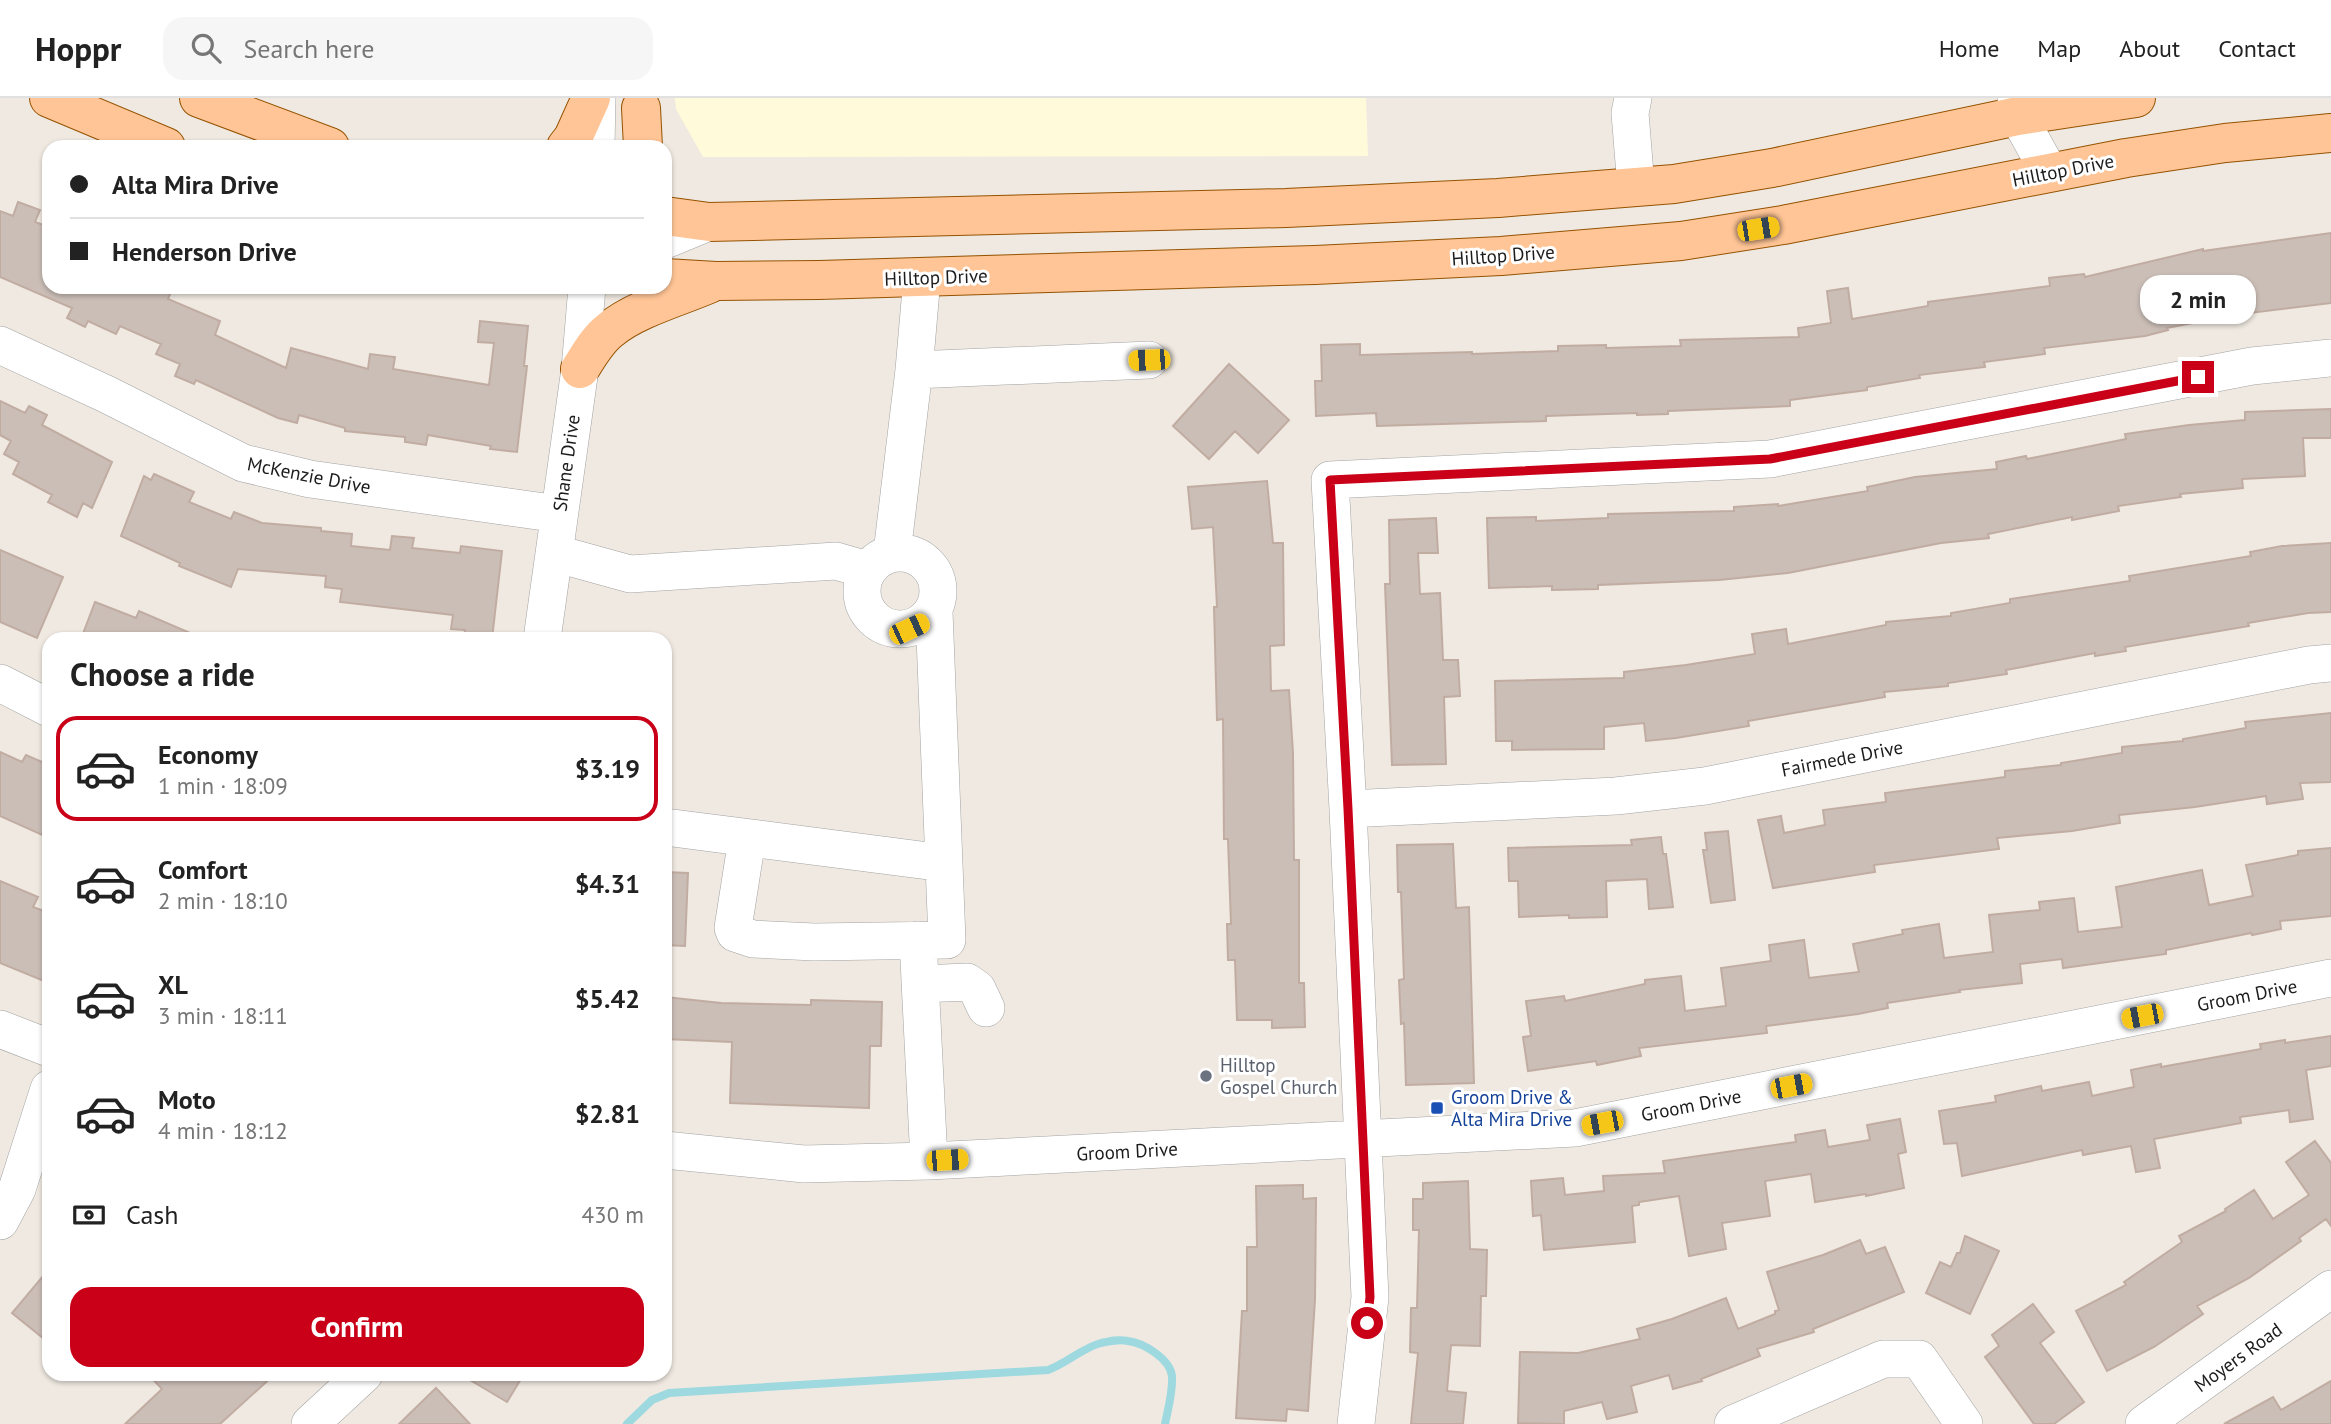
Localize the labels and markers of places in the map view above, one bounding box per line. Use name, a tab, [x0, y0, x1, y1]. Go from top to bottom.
place label: Hilltop Gospel Church	[1220, 1053, 1337, 1099]
marker: Hilltop Gospel Church	[1198, 1068, 1214, 1084]
place label: Groom Drive & Alta Mira Drive	[1451, 1085, 1573, 1131]
marker: Groom Drive & Alta Mira Drive	[1429, 1100, 1445, 1116]

